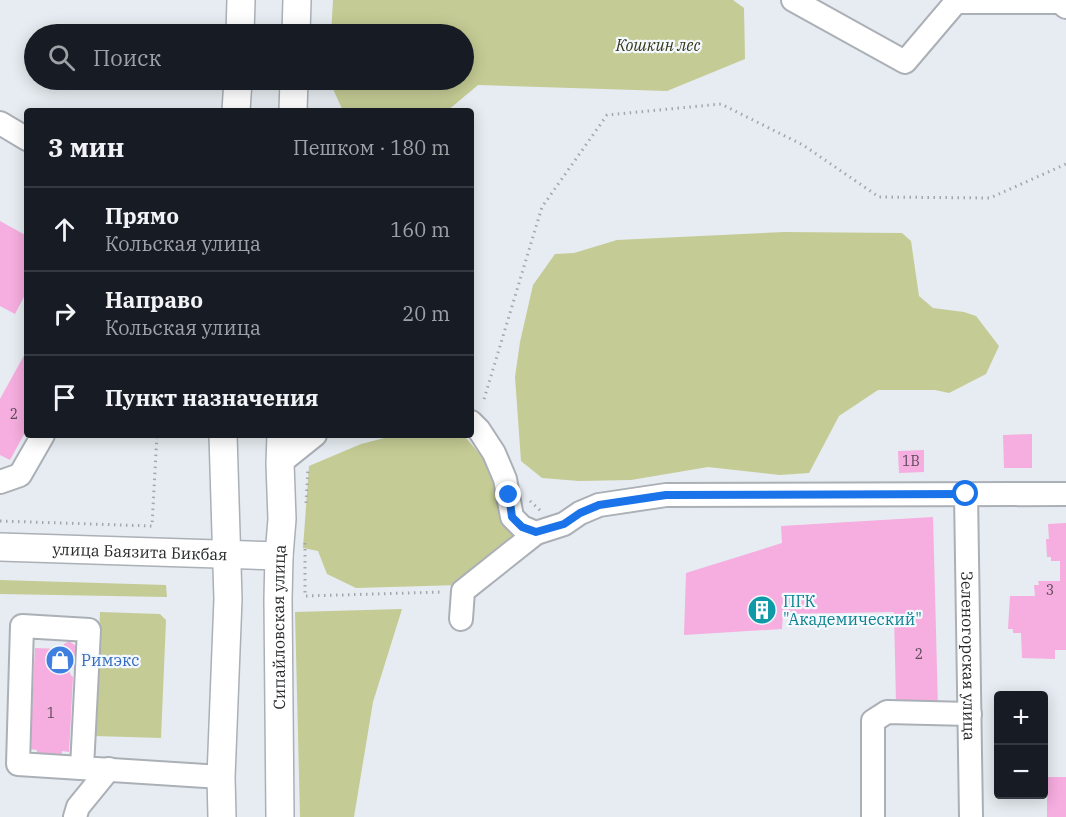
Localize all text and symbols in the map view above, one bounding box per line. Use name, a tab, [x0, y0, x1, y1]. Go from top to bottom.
search box	[24, 24, 474, 90]
park label: Кошкин лес	[615, 35, 700, 55]
icon: search	[45, 41, 78, 74]
text: Поиск	[93, 43, 161, 72]
text: 3 мин	[48, 130, 124, 164]
text: Пешком · 180 m	[293, 134, 450, 161]
text: Прямо	[105, 201, 179, 230]
icon: ahead	[48, 213, 81, 246]
text: 160 m	[390, 216, 450, 243]
text: Кольская улица	[105, 230, 261, 257]
text: Направо	[105, 285, 203, 314]
icon: right	[48, 297, 81, 330]
text: 20 m	[402, 300, 450, 327]
text: Кольская улица	[105, 314, 261, 341]
icon: arrive	[48, 381, 81, 414]
text: Пункт назначения	[105, 383, 319, 412]
house number: 2	[10, 405, 18, 423]
house number: 1В	[902, 452, 920, 470]
route start	[952, 480, 978, 506]
route end	[495, 481, 521, 507]
street label: улица Баязита Бикбая	[52, 539, 228, 564]
street label: Сипайловская улица	[268, 543, 290, 710]
street label: Зеленогорская улица	[957, 571, 980, 741]
house number: 3	[1046, 581, 1054, 599]
place label: ПГК "Академический"	[783, 591, 922, 629]
building icon: ПГК "Академический"	[746, 594, 778, 626]
shop icon: Римэкс	[44, 644, 76, 676]
house number: 2	[915, 645, 923, 663]
place label: Римэкс	[81, 650, 139, 670]
map controls	[994, 691, 1048, 799]
button: +	[994, 691, 1048, 745]
house number: 1	[47, 704, 55, 722]
button: −	[994, 745, 1048, 799]

